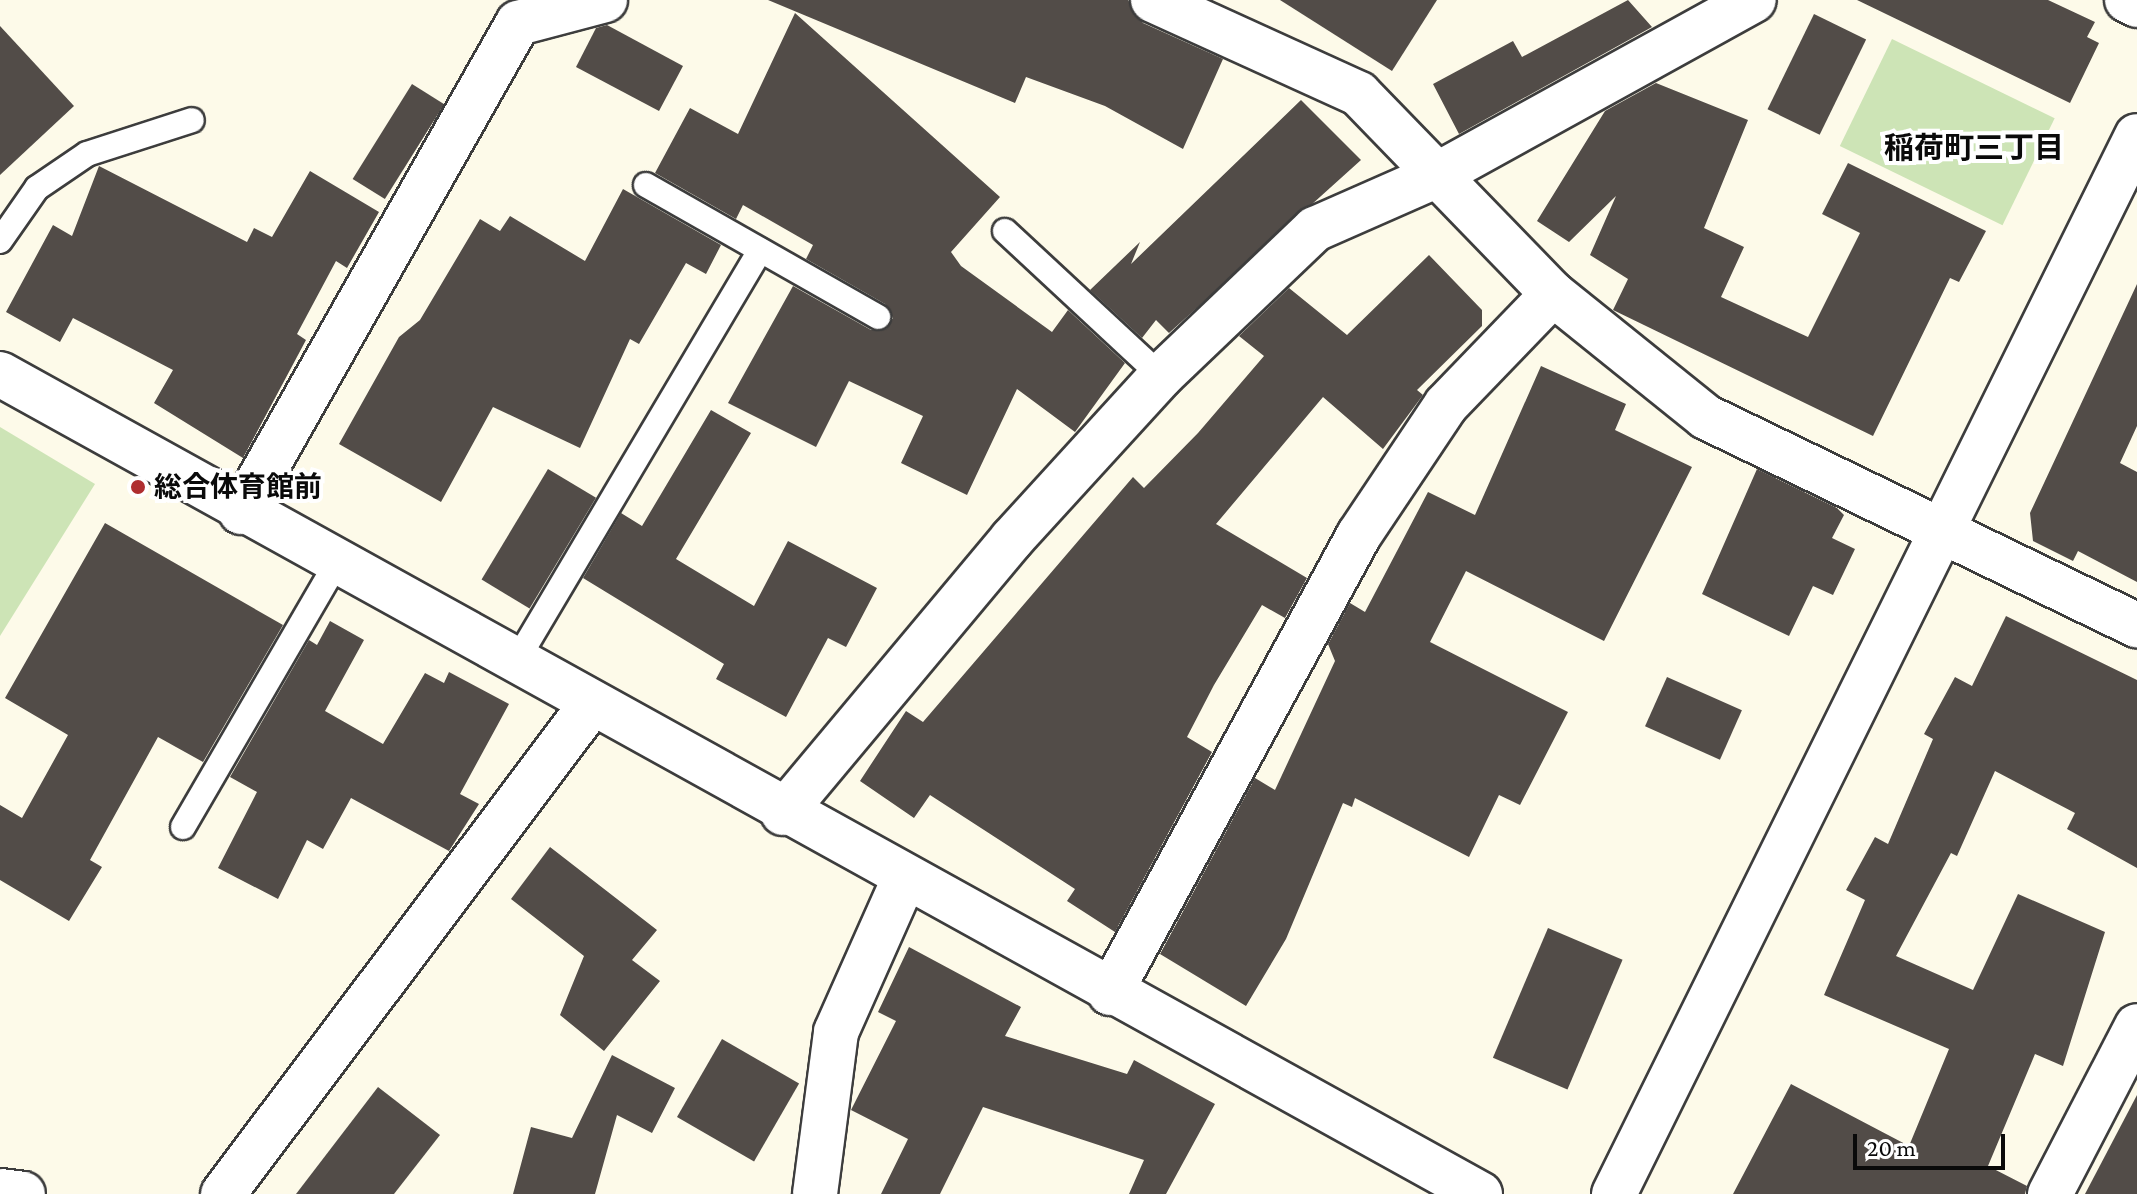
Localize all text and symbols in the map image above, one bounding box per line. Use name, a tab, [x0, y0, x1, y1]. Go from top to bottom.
district label: 稲荷町三丁目	[1884, 130, 2064, 166]
place label: 総合体育館前	[154, 470, 322, 504]
marker: 総合体育館前	[129, 478, 147, 496]
scale bar	[1857, 1118, 2009, 1168]
text: 20 m	[1867, 1134, 1916, 1161]

